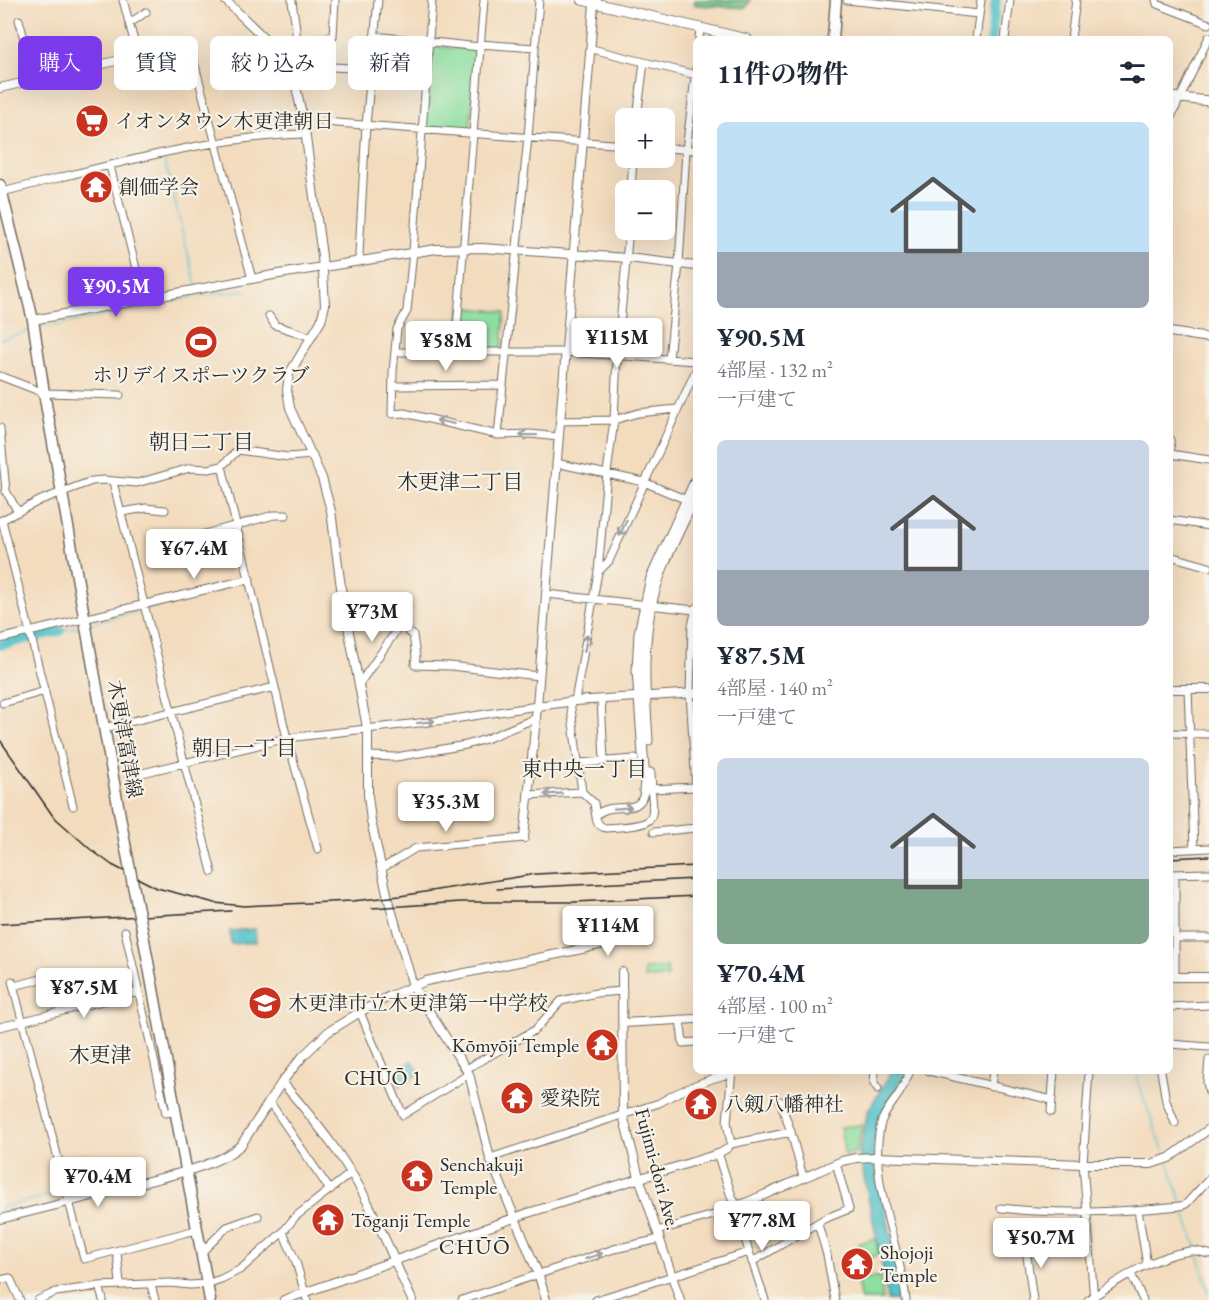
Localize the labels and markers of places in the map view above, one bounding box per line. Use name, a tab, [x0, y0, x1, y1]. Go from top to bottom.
supermarket icon: イオンタウン木更津朝日	[74, 103, 110, 139]
place label: イオンタウン木更津朝日	[115, 108, 334, 134]
temple icon: 創価学会	[78, 169, 114, 205]
place label: 創価学会	[119, 174, 199, 200]
pin: ¥90.5M	[67, 267, 165, 318]
pin: ¥115M	[575, 318, 659, 369]
pin: ¥58M	[410, 321, 482, 372]
sports icon: ホリデイスポーツクラブ	[183, 324, 219, 360]
place label: ホリデイスポーツクラブ	[93, 362, 310, 388]
pin: ¥67.4M	[145, 529, 243, 580]
pin: ¥73M	[336, 592, 408, 643]
pin: ¥35.3M	[397, 782, 495, 833]
pin: ¥114M	[566, 906, 650, 957]
pin: ¥87.5M	[35, 968, 133, 1019]
school or university icon: 木更津市立木更津第一中学校	[247, 985, 283, 1021]
place label: 木更津市立木更津第一中学校	[288, 990, 548, 1016]
temple icon: Kōmyōji Temple	[584, 1027, 620, 1063]
place label: Kōmyōji Temple	[452, 1032, 579, 1058]
temple icon: 愛染院	[499, 1080, 535, 1116]
place label: 愛染院	[540, 1085, 600, 1111]
temple icon: 八剱八幡神社	[683, 1086, 719, 1122]
place label: 八剱八幡神社	[724, 1091, 844, 1117]
place label: Senchakuji Temple	[440, 1151, 524, 1200]
pin: ¥70.4M	[49, 1157, 147, 1208]
temple icon: Senchakuji Temple	[399, 1158, 435, 1194]
pin: ¥77.8M	[713, 1201, 811, 1252]
temple icon: Tōganji Temple	[310, 1202, 346, 1238]
place label: Tōganji Temple	[351, 1207, 470, 1233]
pin: ¥50.7M	[992, 1218, 1090, 1269]
place label: Shojoji Temple	[880, 1239, 938, 1288]
temple icon: Shojoji Temple	[839, 1246, 875, 1282]

